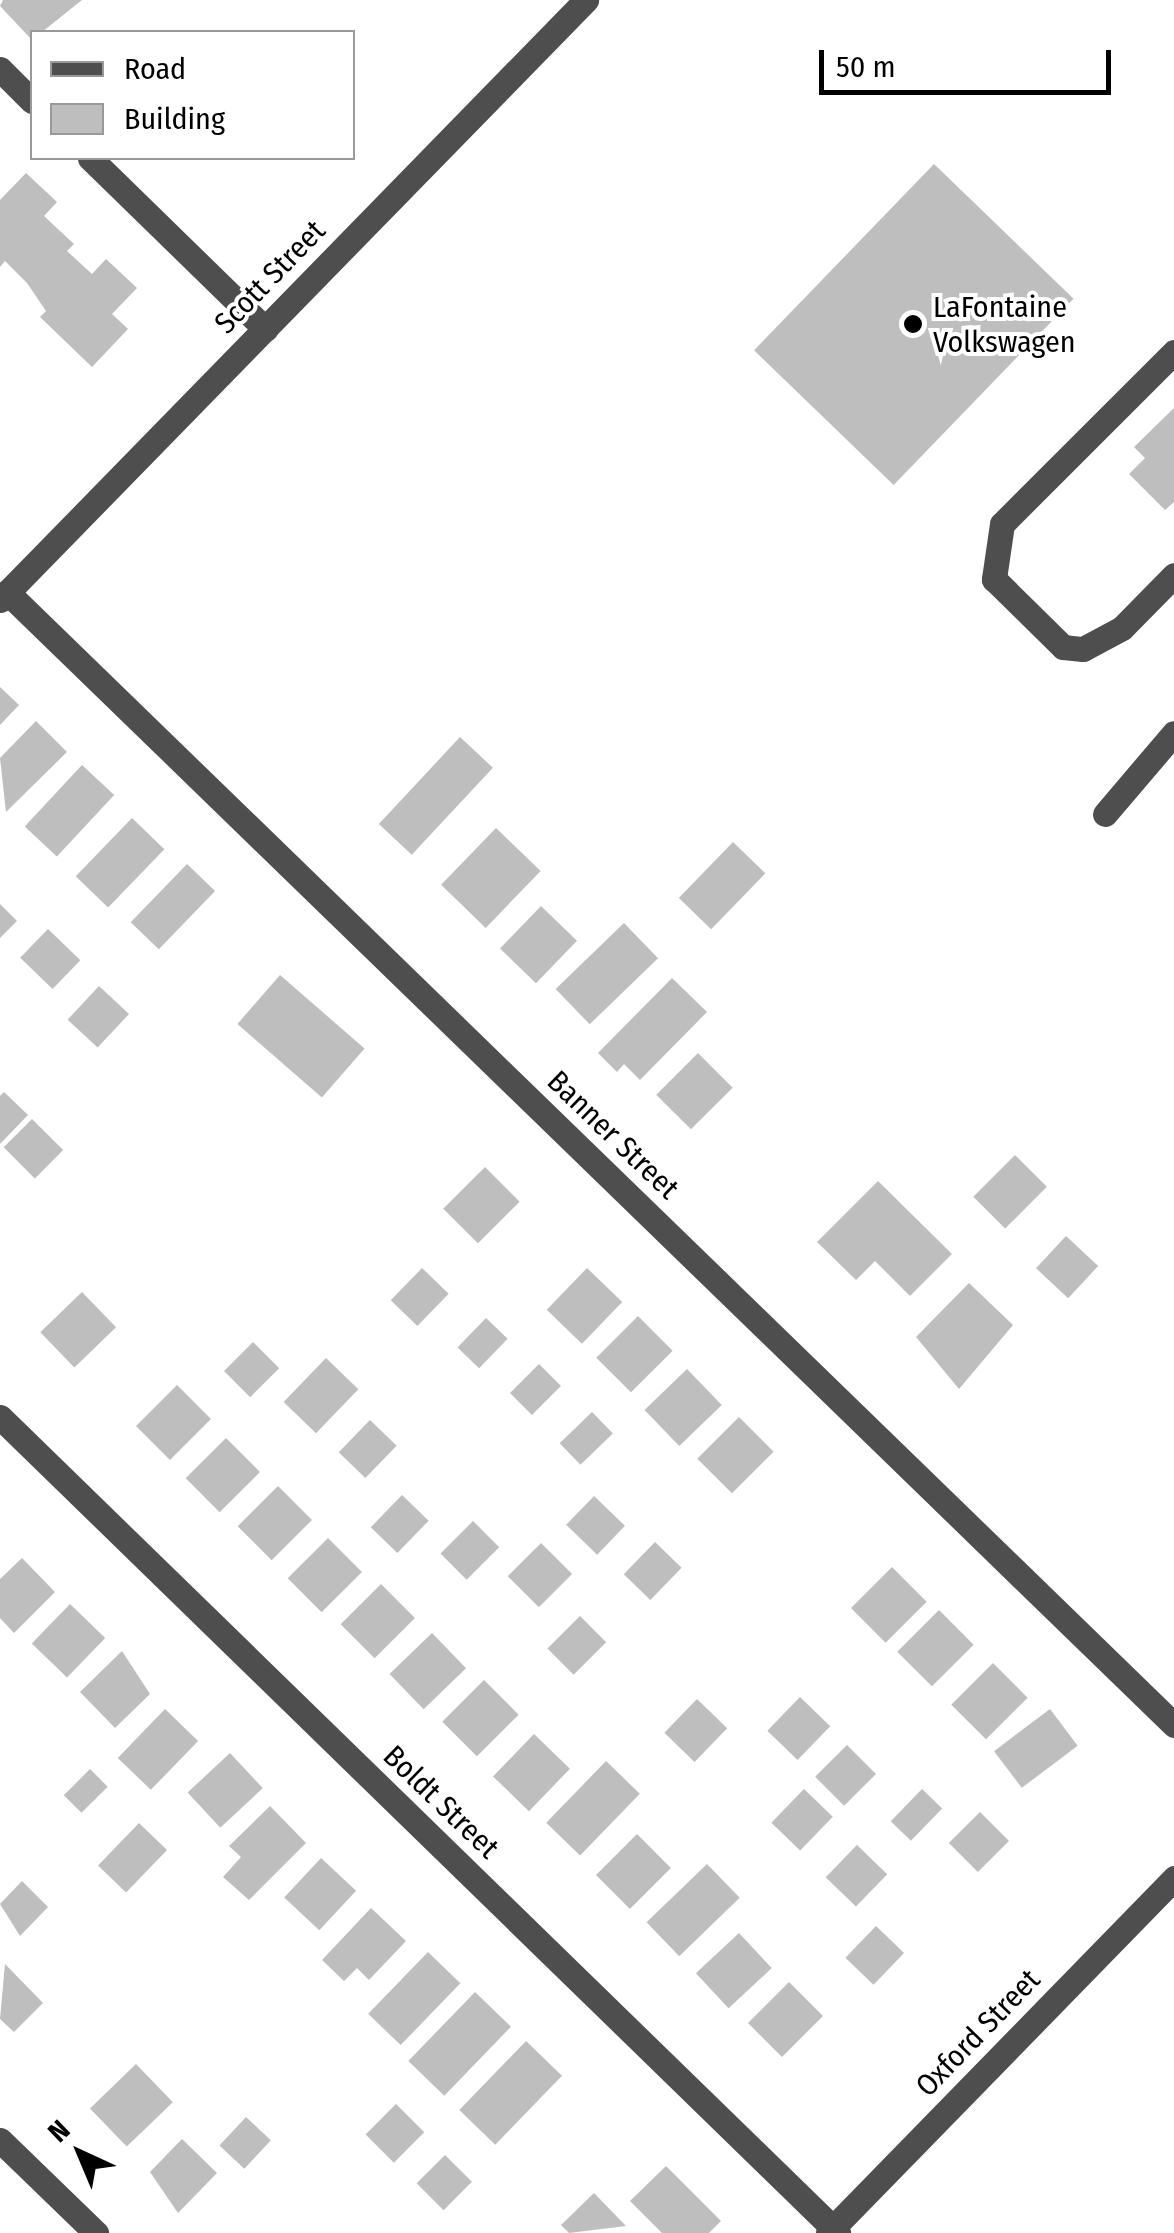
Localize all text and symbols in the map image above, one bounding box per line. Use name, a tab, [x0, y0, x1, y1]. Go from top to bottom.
legend	[30, 30, 355, 160]
scale bar	[824, 30, 1116, 92]
text: 50 m	[836, 49, 896, 85]
text: Road	[124, 51, 186, 87]
text: Building	[124, 101, 225, 137]
street label: Scott Street	[207, 213, 333, 341]
place label: LaFontaine Volkswagen	[933, 289, 1076, 360]
marker: LaFontaine Volkswagen	[902, 313, 924, 335]
street label: Banner Street	[540, 1063, 686, 1207]
street label: Boldt Street	[376, 1738, 506, 1866]
street label: Oxford Street	[908, 1962, 1048, 2104]
north arrow	[30, 2103, 130, 2203]
text: N	[41, 2113, 76, 2149]

